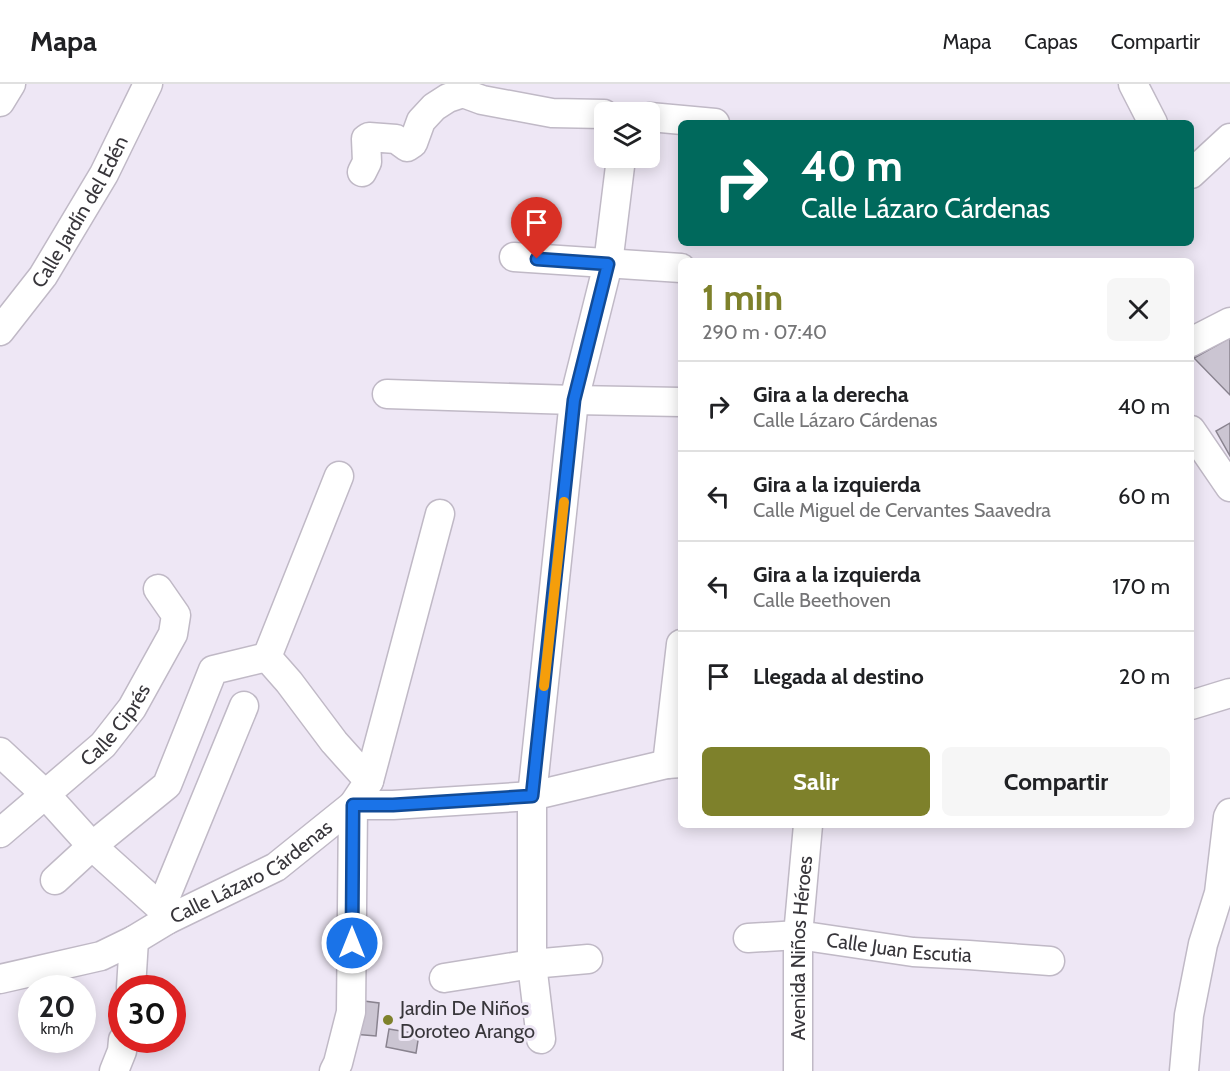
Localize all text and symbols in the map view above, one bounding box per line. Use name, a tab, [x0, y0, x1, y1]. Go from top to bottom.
text: Mapa	[30, 24, 97, 58]
text: Mapa	[943, 29, 991, 54]
text: Capas	[1024, 29, 1078, 54]
text: Compartir	[1111, 29, 1200, 54]
map controls	[594, 102, 660, 168]
button: layers	[594, 102, 660, 168]
street label: Calle Jardín del Edén	[26, 132, 133, 293]
text: 40 m	[801, 140, 903, 192]
icon: right	[702, 144, 780, 222]
text: Calle Lázaro Cárdenas	[801, 192, 1050, 225]
pin	[511, 197, 562, 259]
icon: arrive	[520, 206, 553, 239]
text: 1 min	[702, 275, 783, 319]
button: close	[1107, 278, 1170, 341]
text: 290 m · 07:40	[702, 320, 827, 344]
text: Gira a la derecha	[753, 381, 909, 408]
icon: right	[702, 390, 735, 423]
text: 40 m	[1118, 393, 1170, 420]
text: Calle Lázaro Cárdenas	[753, 408, 938, 432]
text: Gira a la izquierda	[753, 471, 921, 498]
icon: left	[702, 480, 735, 513]
text: 60 m	[1118, 483, 1170, 510]
text: Calle Miguel de Cervantes Saavedra	[753, 498, 1051, 522]
text: Gira a la izquierda	[753, 561, 921, 588]
icon: left	[702, 570, 735, 603]
text: 170 m	[1112, 573, 1170, 600]
text: Calle Beethoven	[753, 588, 891, 612]
icon: arrive	[702, 660, 735, 693]
text: Llegada al destino	[753, 663, 924, 690]
text: 20 m	[1119, 663, 1170, 690]
street label: Calle Ciprés	[75, 679, 155, 771]
button: Salir	[702, 747, 930, 816]
button: Compartir	[942, 747, 1170, 816]
street label: Calle Lázaro Cárdenas	[166, 815, 337, 929]
street label: Avenida Niños Héroes	[786, 855, 817, 1041]
position arrow	[320, 911, 384, 975]
street label: Calle Juan Escutia	[825, 927, 973, 967]
speed limit sign: 30	[108, 975, 186, 1053]
text: 20	[38, 988, 76, 1025]
place label: Jardin De Niños Doroteo Arango	[399, 996, 535, 1043]
marker: Jardin De Niños Doroteo Arango	[381, 1013, 395, 1027]
text: km/h	[41, 1020, 73, 1038]

